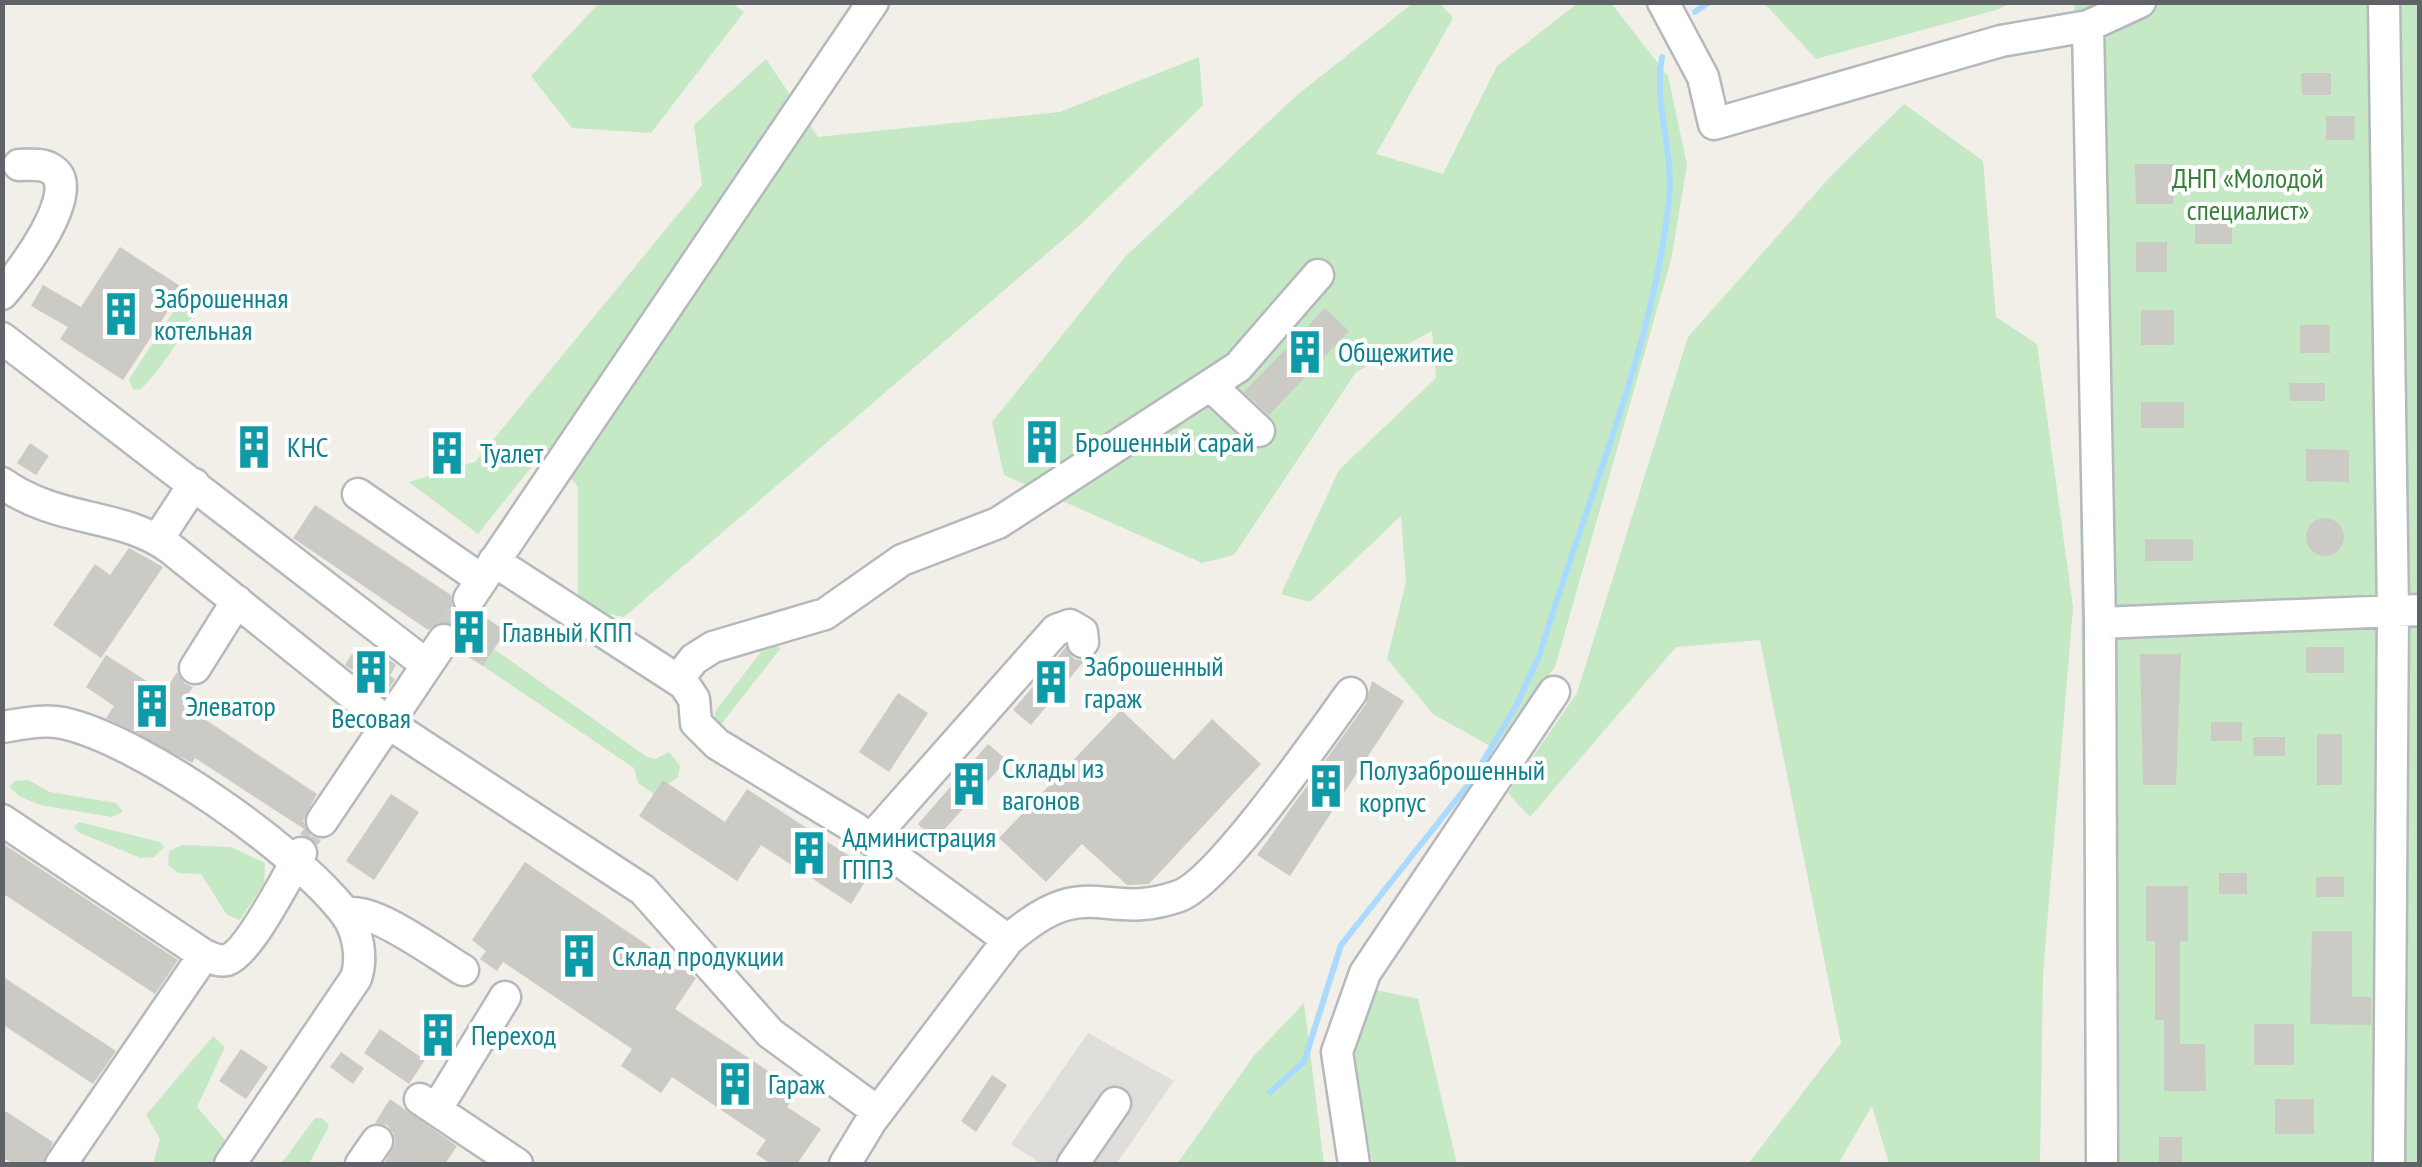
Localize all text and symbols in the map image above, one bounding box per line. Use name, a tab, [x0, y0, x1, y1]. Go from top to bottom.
park label: ДНП «Молодой специалист»	[2172, 159, 2324, 228]
place label: Заброшенная котельная	[154, 279, 288, 348]
building icon: Заброшенная котельная	[97, 290, 145, 338]
building icon: Общежитие	[1281, 328, 1329, 376]
place label: Общежитие	[1338, 333, 1454, 370]
building icon: Брошенный сарай	[1018, 418, 1066, 466]
building icon: КНС	[230, 423, 278, 471]
place label: Брошенный сарай	[1075, 423, 1254, 460]
place label: КНС	[287, 428, 329, 465]
building icon: Туалет	[423, 429, 471, 477]
place label: Туалет	[480, 434, 543, 471]
building icon: Главный КПП	[445, 608, 493, 656]
place label: Главный КПП	[502, 613, 632, 650]
place label: Заброшенный гараж	[1084, 647, 1224, 716]
building icon: Весовая	[347, 648, 395, 696]
building icon: Заброшенный гараж	[1027, 658, 1075, 706]
building icon: Элеватор	[128, 682, 176, 730]
place label: Элеватор	[185, 687, 276, 724]
place label: Весовая	[331, 699, 411, 736]
place label: Склады из вагонов	[1002, 749, 1104, 818]
place label: Полузаброшенный корпус	[1359, 751, 1545, 820]
building icon: Склады из вагонов	[945, 760, 993, 808]
building icon: Полузаброшенный корпус	[1302, 762, 1350, 810]
place label: Администрация ГППЗ	[842, 818, 996, 887]
building icon: Администрация ГППЗ	[785, 829, 833, 877]
building icon: Склад продукции	[555, 932, 603, 980]
place label: Склад продукции	[612, 937, 784, 974]
building icon: Переход	[414, 1011, 462, 1059]
place label: Переход	[471, 1016, 556, 1053]
building icon: Гараж	[711, 1060, 759, 1108]
place label: Гараж	[768, 1065, 826, 1102]

